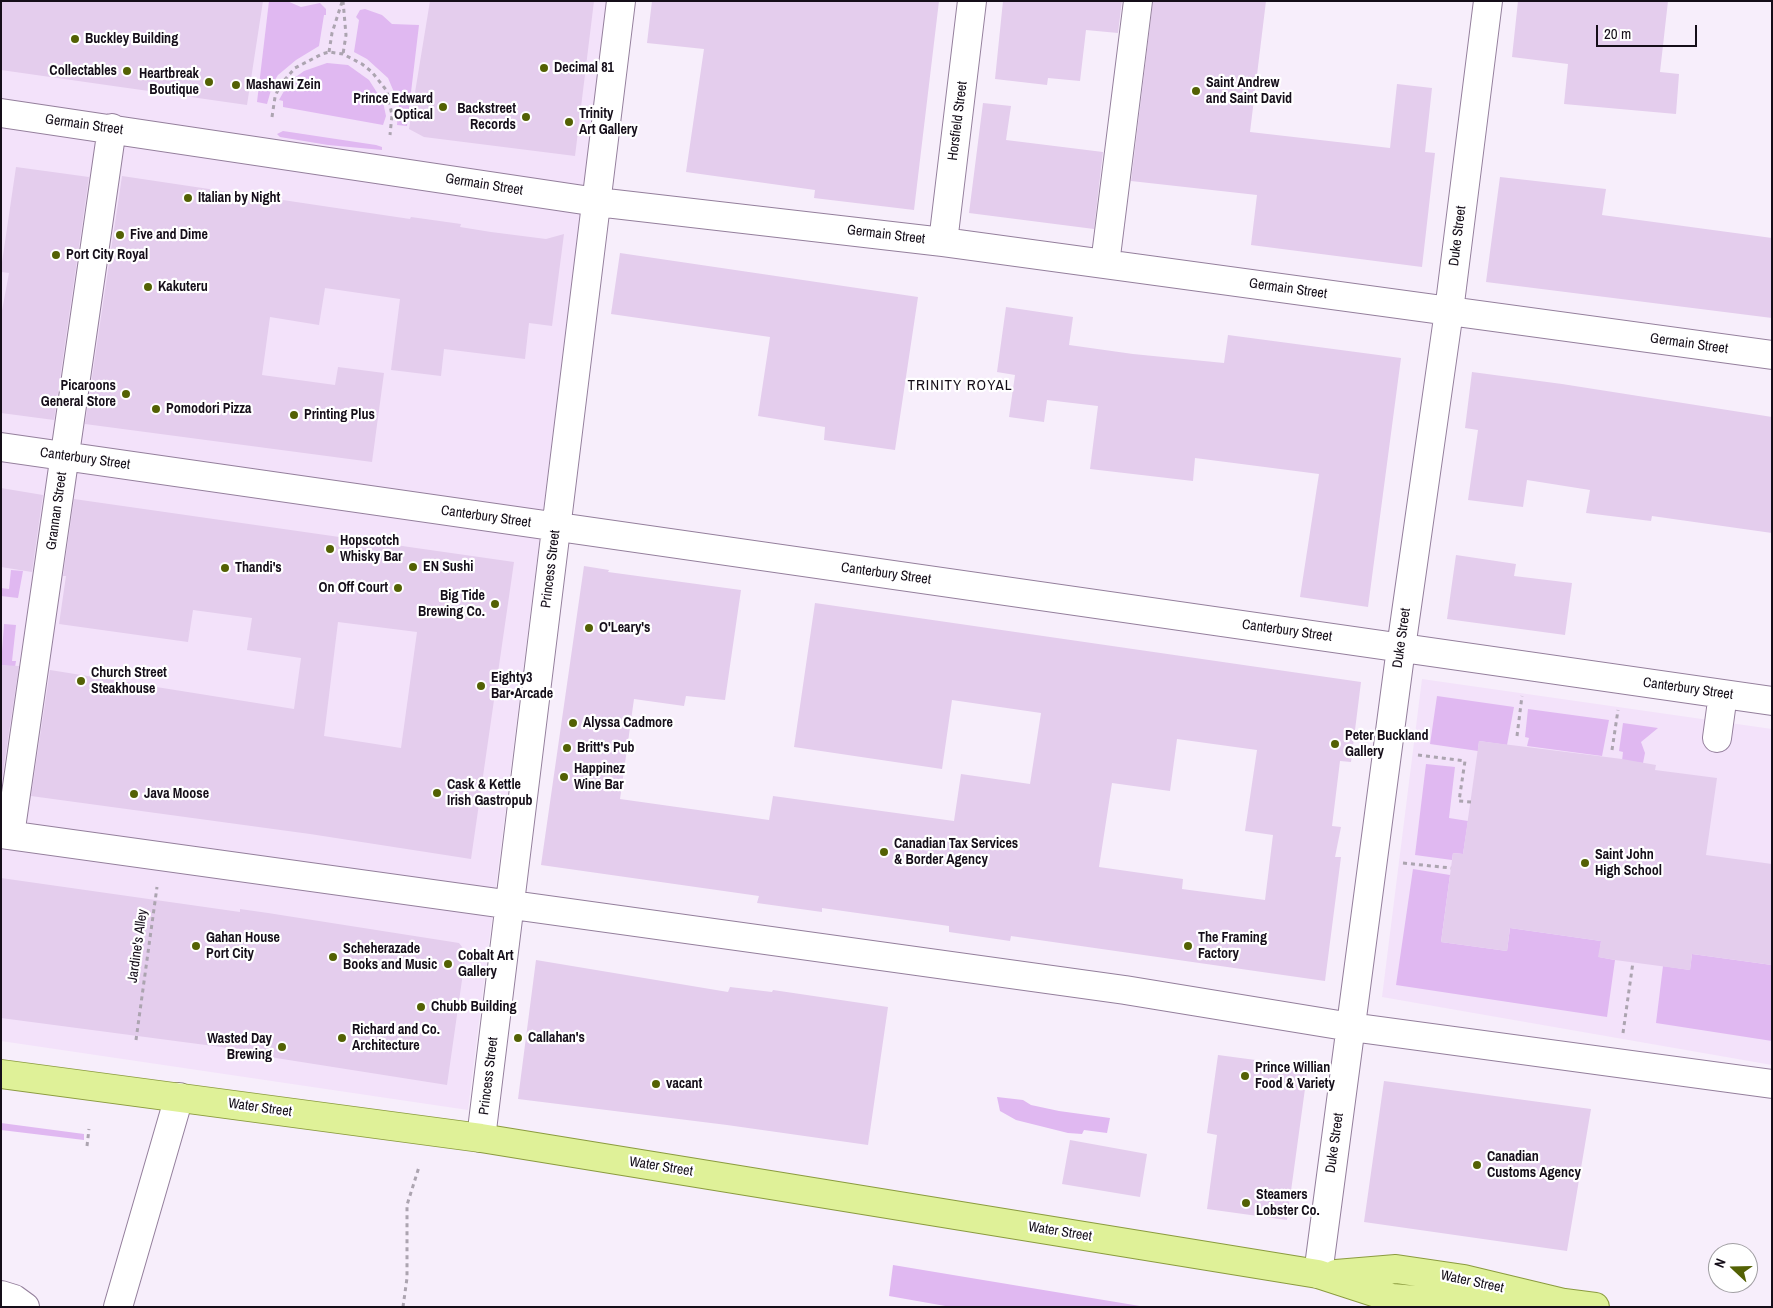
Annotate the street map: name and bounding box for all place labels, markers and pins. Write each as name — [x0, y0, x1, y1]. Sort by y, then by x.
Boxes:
place label: Buckley Building — [85, 31, 178, 47]
marker: Buckley Building — [69, 33, 81, 45]
place label: Decimal 81 — [554, 60, 614, 76]
marker: Decimal 81 — [538, 62, 550, 74]
place label: Collectables — [49, 63, 117, 79]
marker: Collectables — [121, 65, 133, 77]
place label: Heartbreak Boutique — [139, 66, 199, 98]
place label: Saint Andrew and Saint David — [1206, 75, 1292, 108]
marker: Heartbreak Boutique — [203, 76, 215, 88]
place label: Mashawi Zein — [246, 77, 321, 93]
marker: Mashawi Zein — [230, 79, 242, 91]
marker: Saint Andrew and Saint David — [1190, 85, 1202, 97]
place label: Prince Edward Optical — [353, 91, 433, 124]
marker: Prince Edward Optical — [437, 101, 449, 113]
place label: Backstreet Records — [457, 101, 516, 134]
place label: Trinity Art Gallery — [579, 106, 638, 138]
marker: Backstreet Records — [520, 111, 532, 123]
marker: Trinity Art Gallery — [563, 116, 575, 128]
place label: Italian by Night — [198, 190, 280, 206]
marker: Italian by Night — [182, 192, 194, 204]
place label: Five and Dime — [130, 227, 208, 243]
marker: Five and Dime — [114, 229, 126, 241]
place label: Port City Royal — [66, 247, 148, 263]
marker: Port City Royal — [50, 249, 62, 261]
place label: Kakuteru — [158, 279, 208, 295]
marker: Kakuteru — [142, 281, 154, 293]
place label: Picaroons General Store — [41, 378, 116, 411]
marker: Picaroons General Store — [120, 388, 132, 400]
place label: Pomodori Pizza — [166, 401, 251, 417]
marker: Pomodori Pizza — [150, 403, 162, 415]
place label: Printing Plus — [304, 407, 375, 423]
marker: Printing Plus — [288, 409, 300, 421]
place label: Hopscotch Whisky Bar — [340, 533, 403, 566]
marker: Hopscotch Whisky Bar — [324, 543, 336, 555]
place label: EN Sushi — [423, 559, 473, 575]
place label: Thandi's — [235, 560, 282, 576]
marker: EN Sushi — [407, 561, 419, 573]
marker: Thandi's — [219, 562, 231, 574]
place label: On Off Court — [318, 580, 388, 596]
marker: On Off Court — [392, 582, 404, 594]
place label: Big Tide Brewing Co. — [418, 588, 485, 620]
marker: Big Tide Brewing Co. — [489, 598, 501, 610]
place label: O'Leary's — [599, 620, 650, 636]
marker: O'Leary's — [583, 622, 595, 634]
place label: Church Street Steakhouse — [91, 665, 167, 698]
place label: Eighty3 Bar•Arcade — [491, 670, 553, 702]
marker: Church Street Steakhouse — [75, 675, 87, 687]
marker: Eighty3 Bar•Arcade — [475, 680, 487, 692]
place label: Alyssa Cadmore — [583, 715, 673, 731]
marker: Alyssa Cadmore — [567, 717, 579, 729]
place label: Peter Buckland Gallery — [1345, 728, 1429, 760]
marker: Peter Buckland Gallery — [1329, 738, 1341, 750]
place label: Britt's Pub — [577, 740, 635, 756]
marker: Britt's Pub — [561, 742, 573, 754]
place label: Happinez Wine Bar — [574, 761, 625, 794]
marker: Happinez Wine Bar — [558, 771, 570, 783]
place label: Cask & Kettle Irish Gastropub — [447, 777, 532, 810]
place label: Java Moose — [144, 786, 209, 802]
marker: Cask & Kettle Irish Gastropub — [431, 787, 443, 799]
marker: Java Moose — [128, 788, 140, 800]
place label: Canadian Tax Services & Border Agency — [894, 836, 1018, 869]
marker: Canadian Tax Services & Border Agency — [878, 846, 890, 858]
place label: Saint John High School — [1595, 847, 1662, 880]
marker: Saint John High School — [1579, 857, 1591, 869]
place label: Gahan House Port City — [206, 930, 280, 962]
place label: The Framing Factory — [1198, 930, 1267, 962]
marker: Gahan House Port City — [190, 940, 202, 952]
marker: The Framing Factory — [1182, 940, 1194, 952]
place label: Scheherazade Books and Music — [343, 941, 437, 974]
place label: Cobalt Art Gallery — [458, 948, 513, 980]
marker: Scheherazade Books and Music — [327, 951, 339, 963]
marker: Cobalt Art Gallery — [442, 958, 454, 970]
place label: Chubb Building — [431, 999, 516, 1015]
marker: Chubb Building — [415, 1001, 427, 1013]
place label: Richard and Co. Architecture — [352, 1022, 440, 1054]
place label: Callahan's — [528, 1030, 585, 1046]
place label: Wasted Day Brewing — [207, 1031, 272, 1064]
marker: Richard and Co. Architecture — [336, 1032, 348, 1044]
marker: Callahan's — [512, 1032, 524, 1044]
marker: Wasted Day Brewing — [276, 1041, 288, 1053]
place label: Prince Willian Food & Variety — [1255, 1060, 1335, 1092]
marker: Prince Willian Food & Variety — [1239, 1070, 1251, 1082]
place label: vacant — [666, 1076, 702, 1092]
marker: vacant — [650, 1078, 662, 1090]
place label: Canadian Customs Agency — [1487, 1149, 1581, 1182]
marker: Canadian Customs Agency — [1471, 1159, 1483, 1171]
place label: Steamers Lobster Co. — [1256, 1187, 1320, 1220]
marker: Steamers Lobster Co. — [1240, 1197, 1252, 1209]

